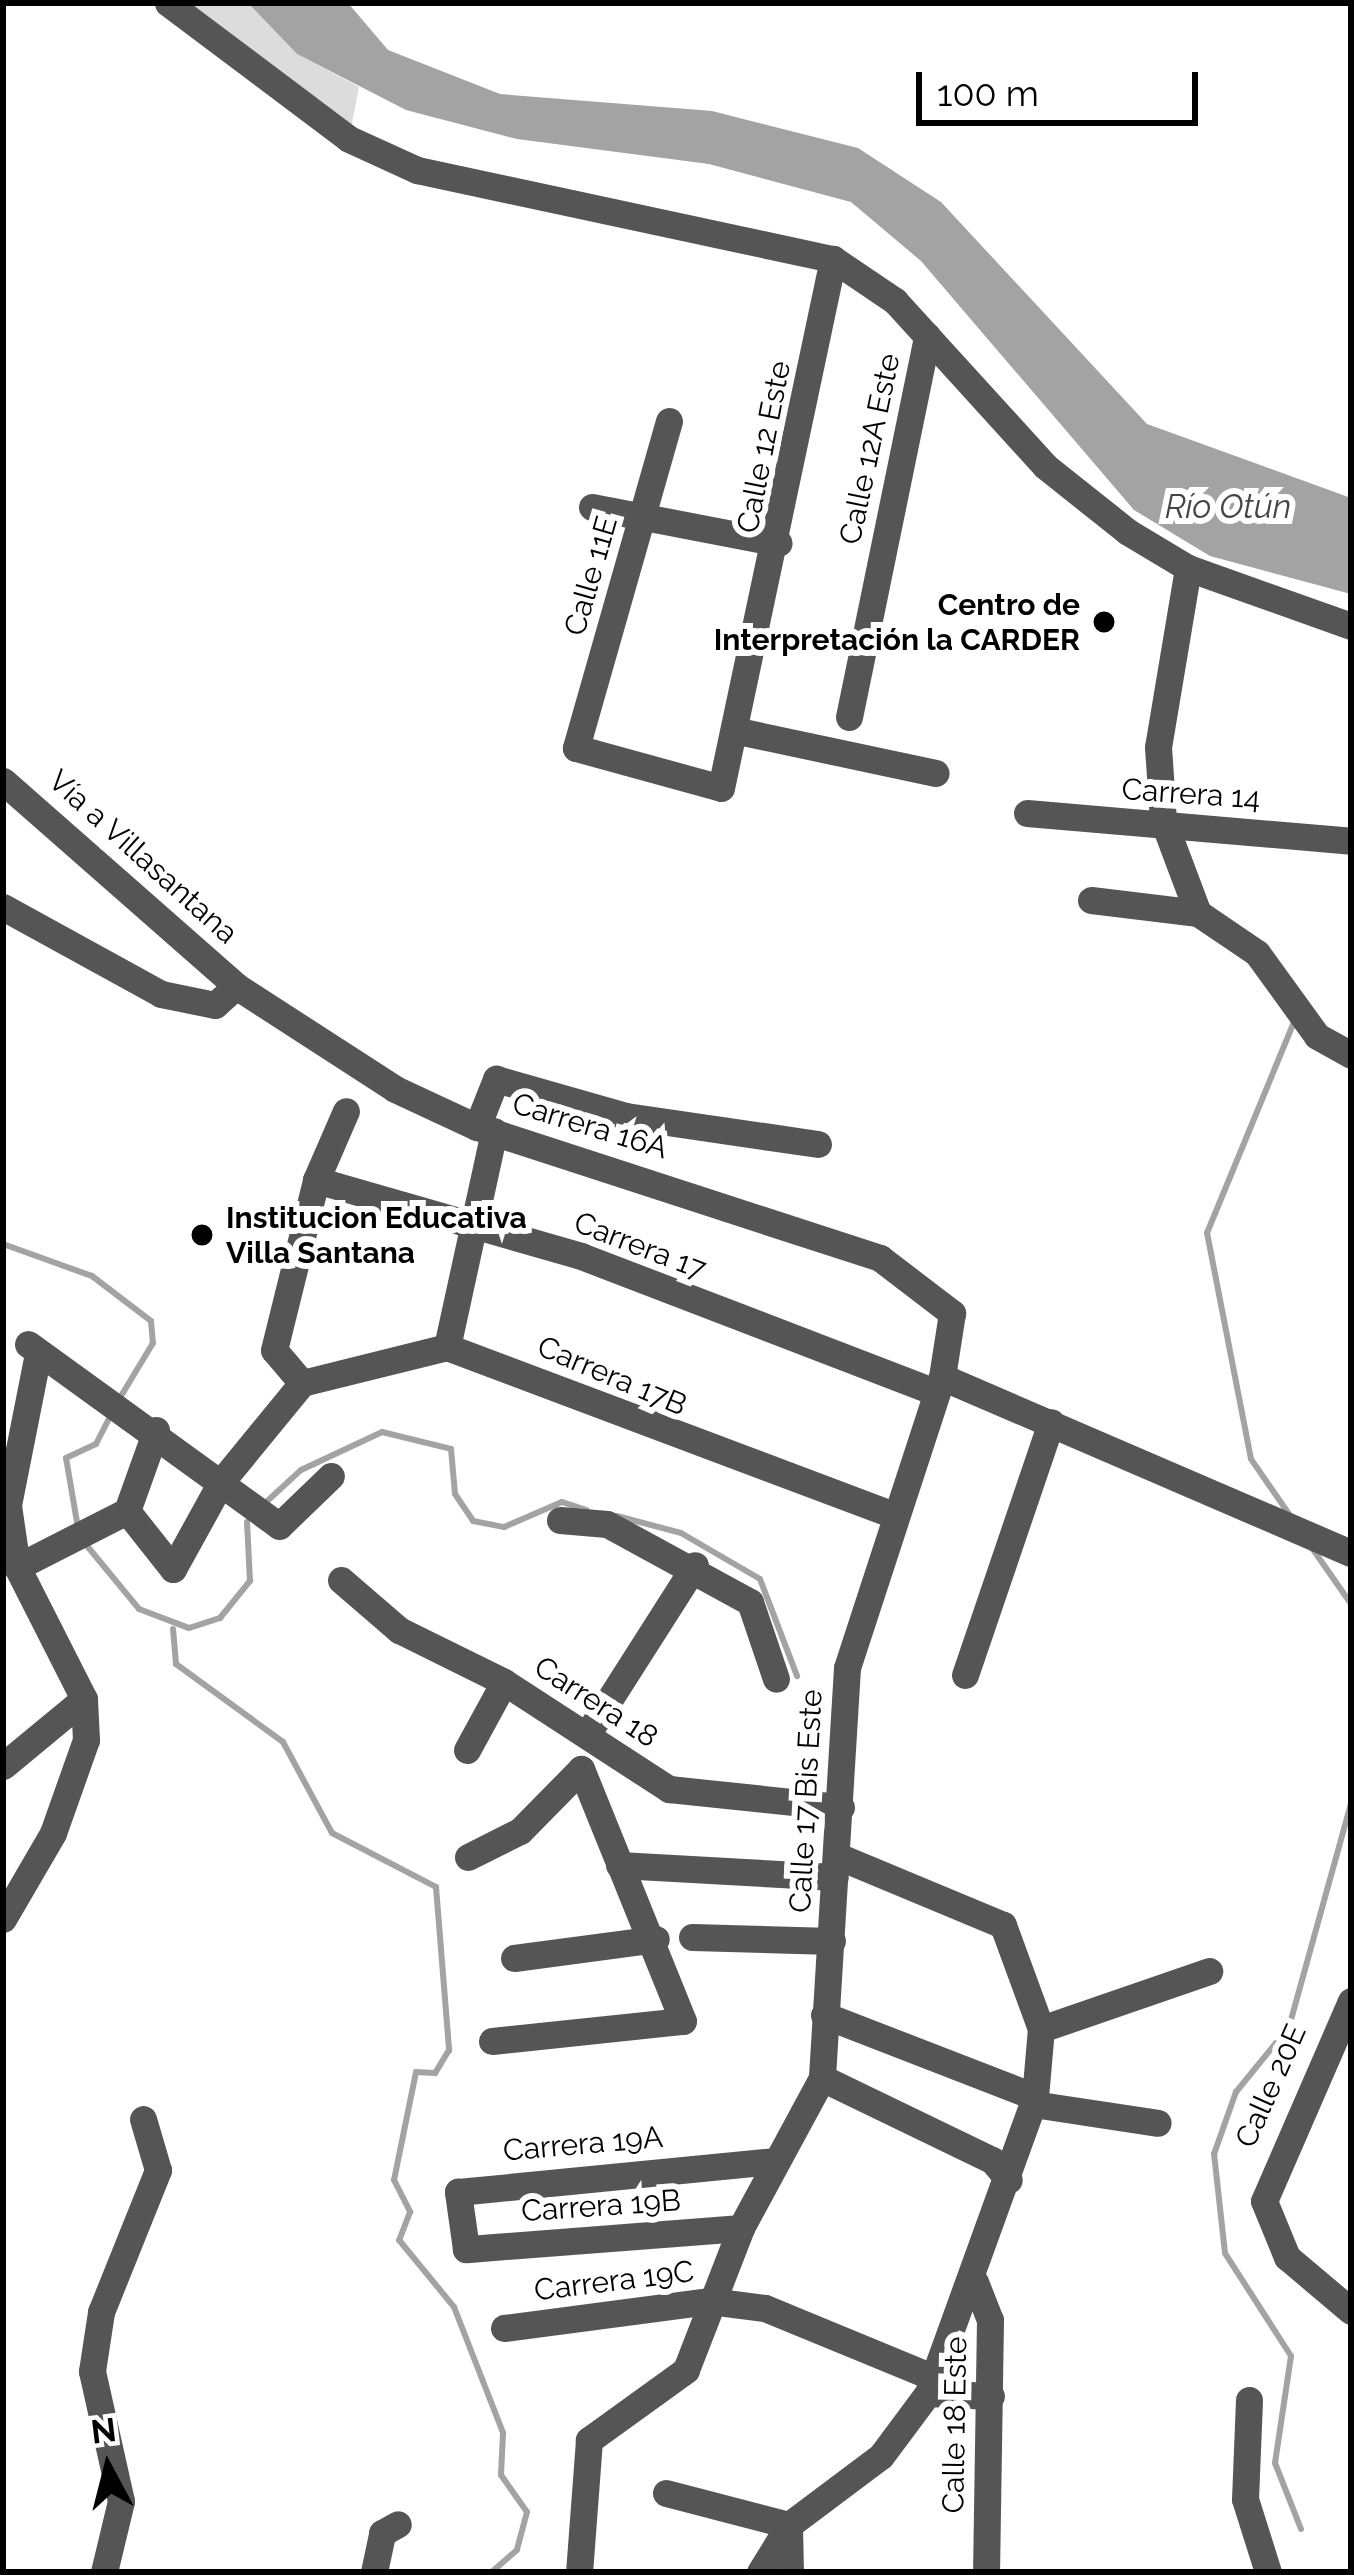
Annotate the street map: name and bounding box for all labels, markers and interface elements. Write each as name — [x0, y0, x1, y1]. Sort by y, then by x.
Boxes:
scale bar — [922, 48, 1204, 122]
text: 100 m — [937, 72, 1039, 114]
street label: Calle 12A Este — [832, 350, 908, 548]
street label: Calle 12 Este — [730, 358, 798, 536]
water label: Río Otún — [1165, 487, 1291, 527]
street label: Calle 11E — [557, 512, 625, 640]
place label: Centro de Interpretación la CARDER — [714, 587, 1080, 658]
marker: Centro de Interpretación la CARDER — [1091, 609, 1117, 635]
street label: Vía a Villasantana — [41, 762, 245, 952]
street label: Carrera 14 — [1121, 771, 1261, 817]
street label: Carrera 16A — [508, 1085, 672, 1167]
place label: Institucion Educativa Villa Santana — [226, 1200, 527, 1270]
street label: Carrera 17 — [569, 1204, 711, 1288]
marker: Institucion Educativa Villa Santana — [189, 1222, 215, 1248]
street label: Carrera 17B — [532, 1329, 692, 1423]
street label: Carrera 18 — [527, 1649, 665, 1755]
street label: Calle 17 Bis Este — [782, 1688, 830, 1914]
street label: Calle 20E — [1228, 2019, 1314, 2153]
street label: Carrera 19A — [502, 2119, 664, 2169]
street label: Carrera 19B — [520, 2182, 682, 2230]
street label: Carrera 19C — [532, 2253, 696, 2309]
street label: Calle 18 Este — [935, 2336, 975, 2514]
north arrow — [48, 2407, 168, 2527]
text: N — [89, 2410, 118, 2452]

